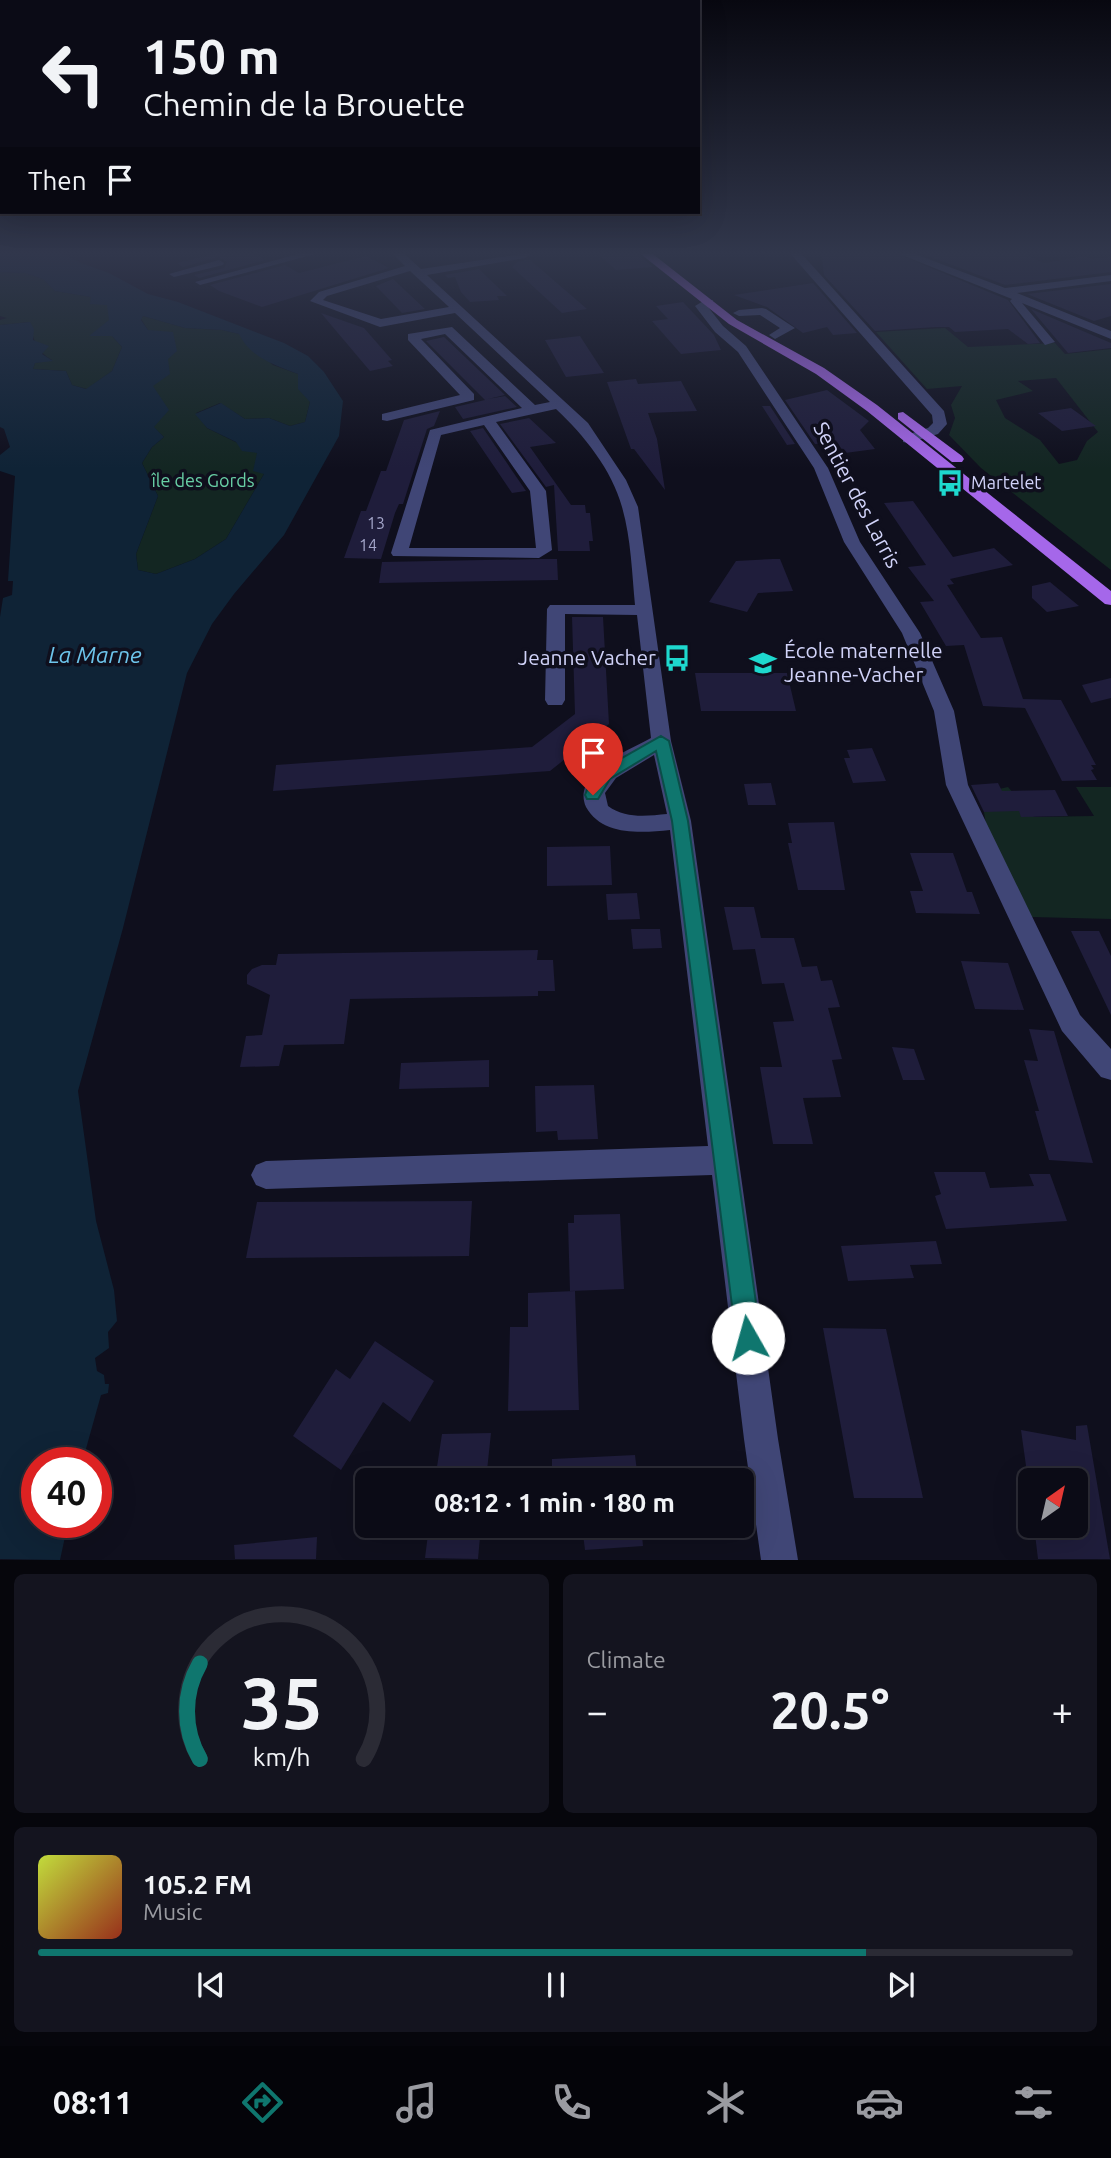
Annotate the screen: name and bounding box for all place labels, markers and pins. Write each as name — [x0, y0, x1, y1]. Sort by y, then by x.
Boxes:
bus stop icon: Martelet — [935, 468, 965, 498]
place label: Martelet — [971, 472, 1041, 492]
place label: École maternelle Jeanne-Vacher — [784, 638, 943, 686]
bus stop icon: Jeanne Vacher — [662, 643, 692, 673]
place label: Jeanne Vacher — [518, 645, 656, 669]
school or university icon: École maternelle Jeanne-Vacher — [748, 648, 778, 678]
pin — [563, 723, 623, 795]

